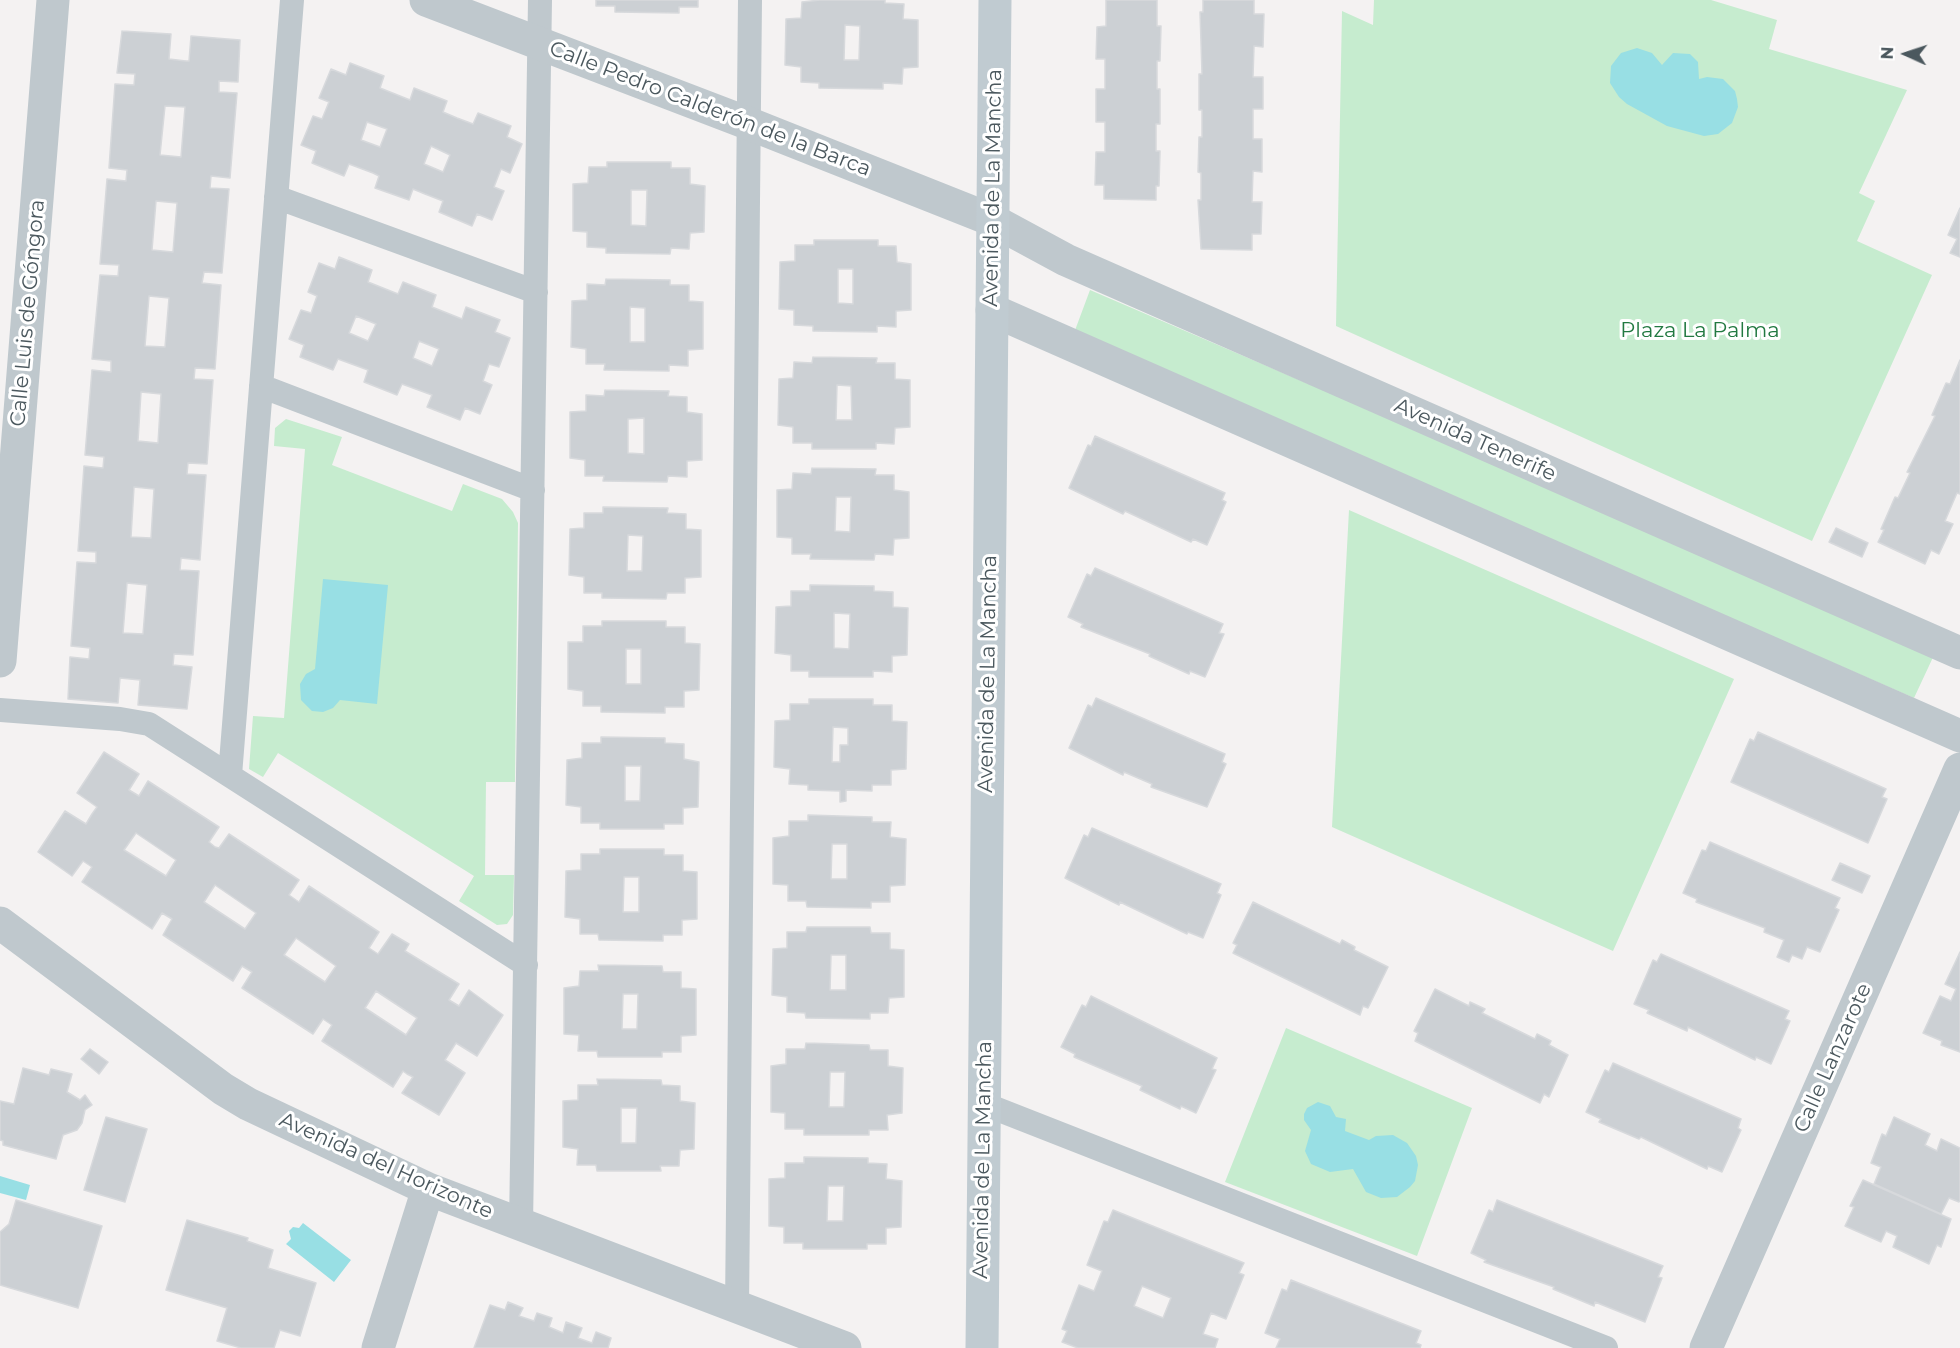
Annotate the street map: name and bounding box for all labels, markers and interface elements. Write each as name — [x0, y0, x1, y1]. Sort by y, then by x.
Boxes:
north arrow — [1876, 24, 1936, 84]
street label: Calle Pedro Calderón de la Barca — [546, 36, 874, 182]
text: N — [1878, 46, 1897, 60]
street label: Avenida de La Mancha — [978, 69, 1008, 307]
street label: Calle Luis de Góngora — [6, 198, 50, 428]
park label: Plaza La Palma — [1620, 318, 1780, 344]
street label: Avenida Tenerife — [1390, 393, 1560, 487]
street label: Avenida de La Mancha — [973, 555, 1003, 793]
street label: Calle Lanzarote — [1789, 979, 1877, 1137]
street label: Avenida de La Mancha — [968, 1041, 998, 1279]
street label: Avenida del Horizonte — [275, 1107, 497, 1225]

